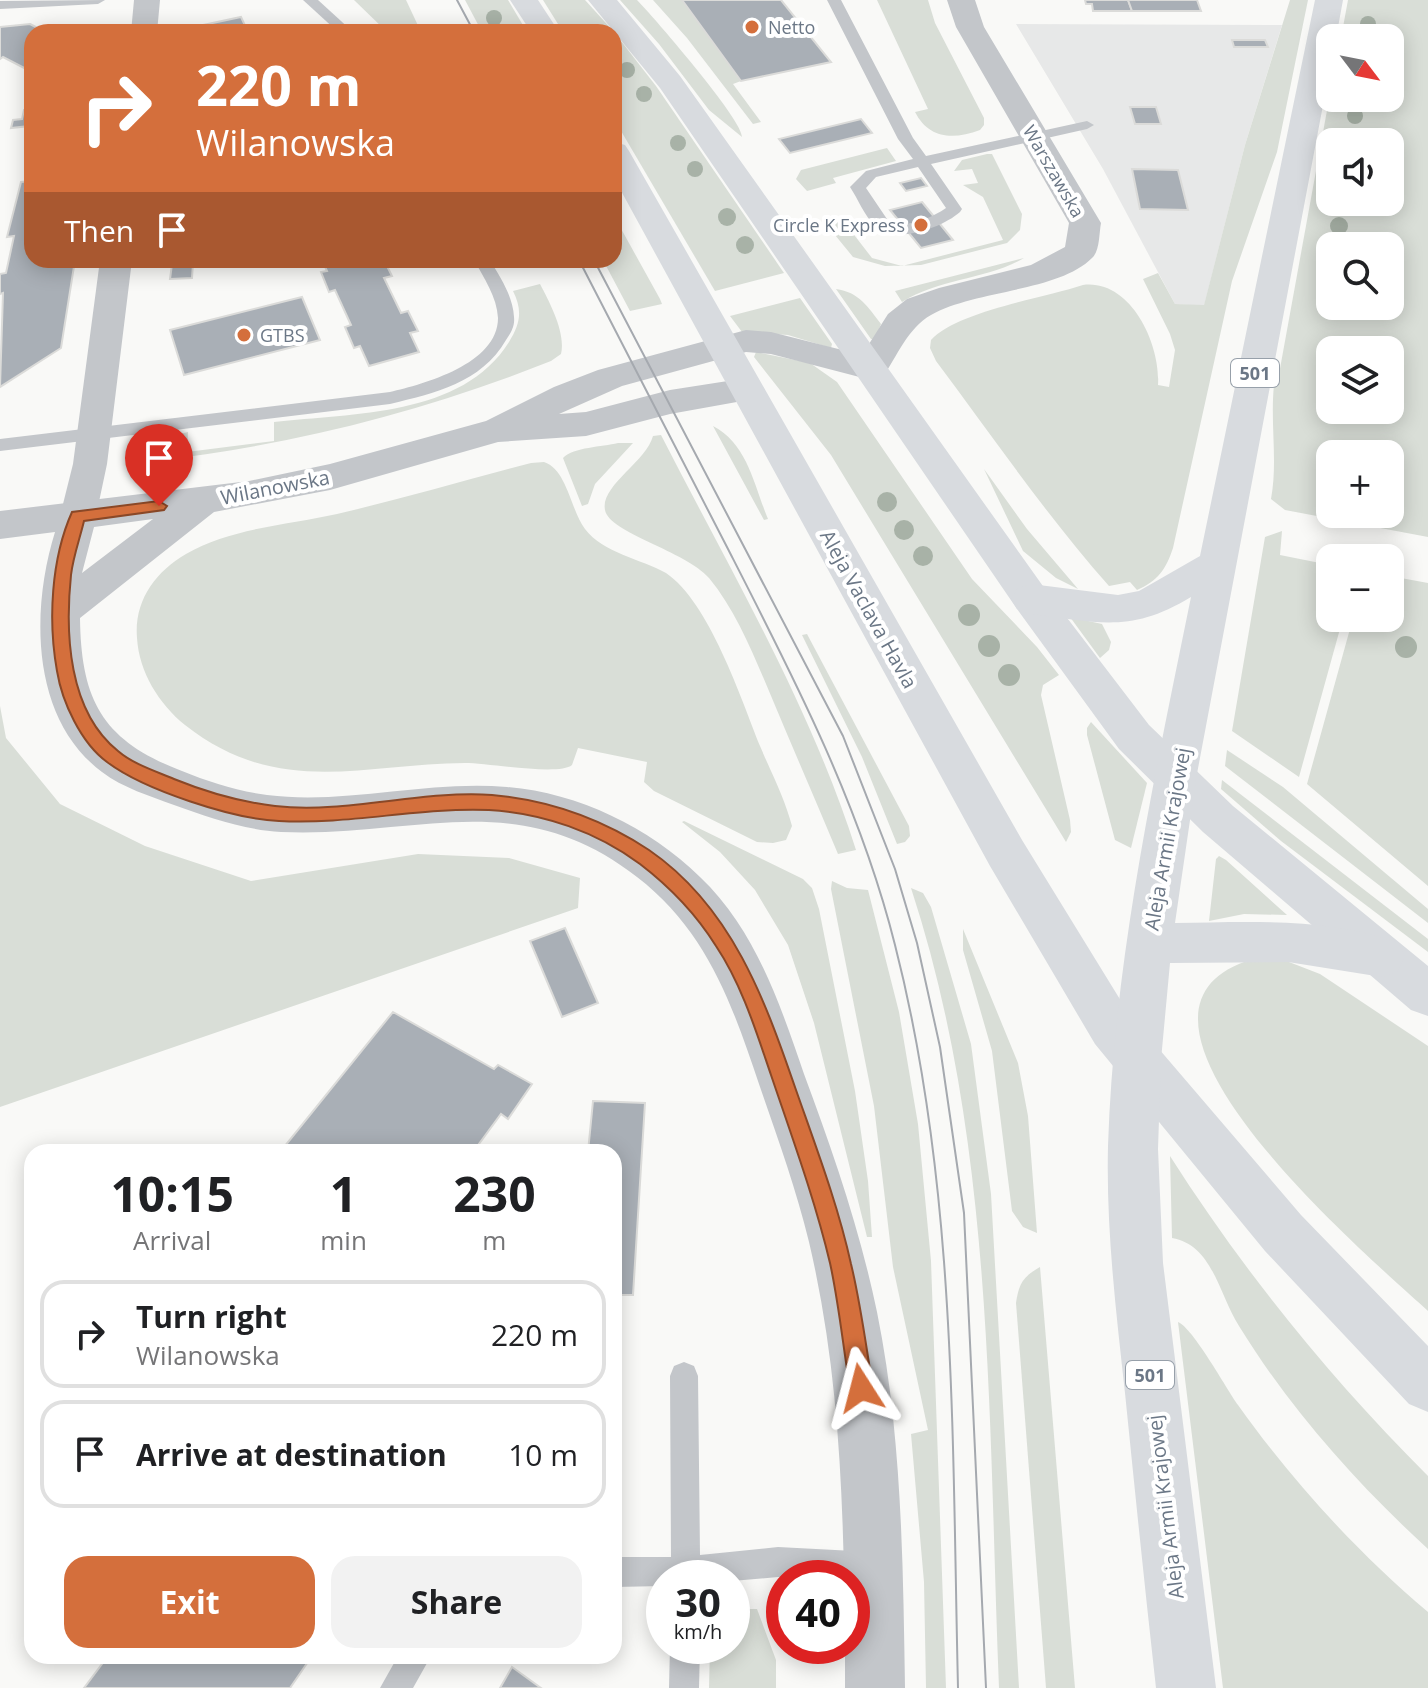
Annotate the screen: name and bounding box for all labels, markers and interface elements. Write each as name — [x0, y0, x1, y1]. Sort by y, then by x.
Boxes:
place label: Netto — [768, 15, 815, 39]
marker: Netto — [743, 18, 761, 36]
north arrow — [1316, 24, 1404, 112]
map controls — [1316, 24, 1404, 632]
text: 220 m — [196, 46, 362, 122]
icon: right — [64, 56, 168, 160]
text: Wilanowska — [196, 118, 395, 167]
street label: Warszawska — [1018, 120, 1090, 222]
button: sound — [1316, 128, 1404, 216]
icon: arrive — [150, 208, 194, 252]
text: Then — [64, 210, 134, 251]
place label: Circle K Express — [773, 213, 905, 237]
marker: Circle K Express — [912, 216, 930, 234]
button: search — [1316, 232, 1404, 320]
place label: GTBS — [260, 323, 305, 347]
marker: GTBS — [235, 326, 253, 344]
button: layers — [1316, 336, 1404, 424]
road number: 501 — [1231, 359, 1279, 387]
pin — [125, 424, 193, 506]
icon: arrive — [137, 436, 181, 480]
button: + — [1316, 440, 1404, 528]
street label: Wilanowska — [218, 463, 332, 511]
street label: Aleja Vaclava Havla — [814, 525, 924, 693]
button: − — [1316, 544, 1404, 632]
street label: Aleja Armii Krajowej — [1138, 745, 1196, 933]
text: 10:15 — [110, 1161, 234, 1226]
text: 1 — [330, 1161, 357, 1226]
text: 230 — [453, 1161, 536, 1226]
text: Arrival — [133, 1222, 211, 1258]
text: min — [320, 1222, 367, 1258]
text: m — [482, 1222, 506, 1258]
text: Turn right — [136, 1296, 287, 1337]
icon: right — [68, 1312, 112, 1356]
text: 220 m — [491, 1314, 578, 1355]
text: Wilanowska — [136, 1337, 280, 1373]
position arrow — [819, 1346, 903, 1430]
road number: 501 — [1126, 1361, 1174, 1389]
street label: Aleja Armii Krajowej — [1140, 1413, 1190, 1601]
icon: arrive — [68, 1432, 112, 1476]
text: Arrive at destination — [136, 1434, 447, 1475]
text: 10 m — [508, 1434, 578, 1475]
button: Exit — [64, 1556, 315, 1648]
button: Share — [331, 1556, 582, 1648]
speed limit sign: 40 — [766, 1560, 870, 1664]
text: 30 — [675, 1574, 721, 1629]
text: km/h — [674, 1618, 722, 1645]

